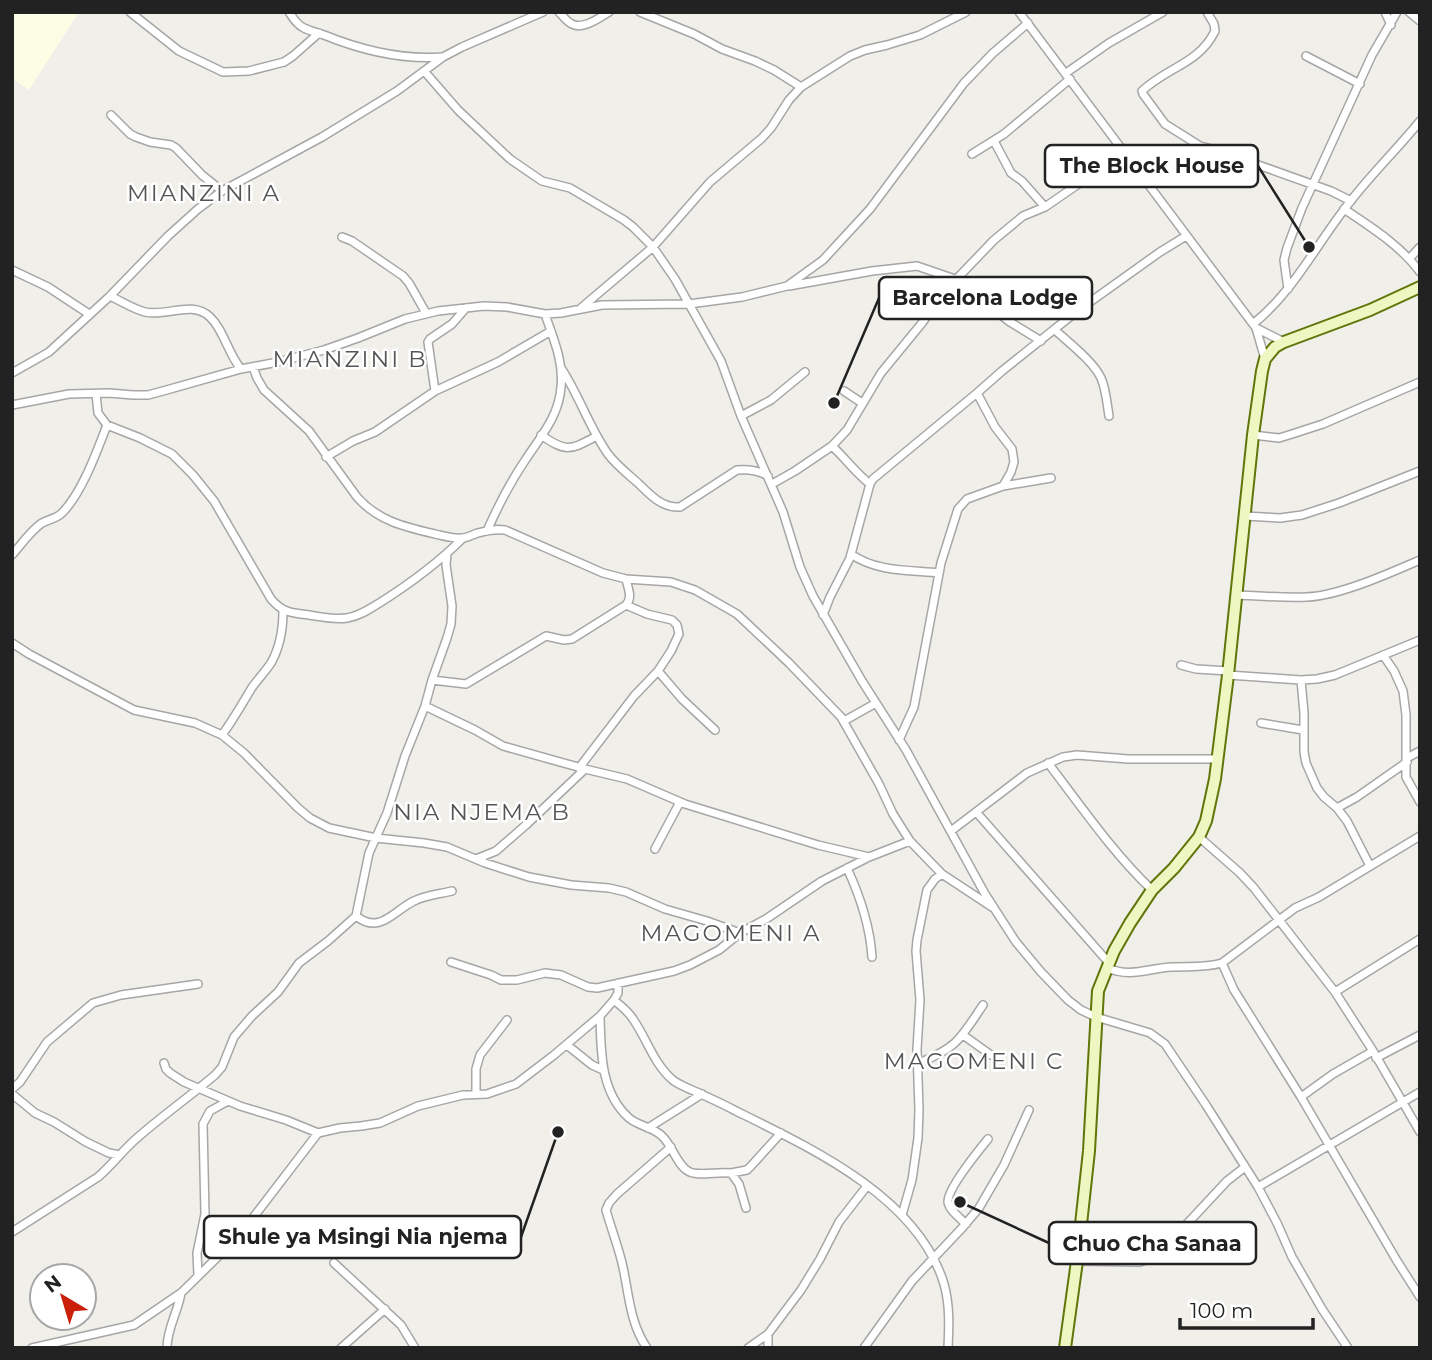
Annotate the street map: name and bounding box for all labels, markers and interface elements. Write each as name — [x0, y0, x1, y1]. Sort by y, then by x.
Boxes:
callout: The Block House — [1045, 145, 1258, 187]
text: The Block House — [1060, 153, 1244, 178]
district label: MIANZINI A — [127, 179, 281, 207]
callout: Barcelona Lodge — [879, 277, 1092, 319]
text: Barcelona Lodge — [892, 285, 1078, 310]
district label: MIANZINI B — [272, 345, 428, 373]
district label: NIA NJEMA B — [393, 798, 571, 826]
district label: MAGOMENI A — [641, 919, 821, 947]
district label: MAGOMENI C — [884, 1047, 1064, 1075]
callout: Shule ya Msingi Nia njema — [204, 1216, 521, 1258]
callout: Chuo Cha Sanaa — [1049, 1222, 1256, 1264]
text: Shule ya Msingi Nia njema — [218, 1224, 508, 1249]
text: Chuo Cha Sanaa — [1062, 1231, 1242, 1256]
north arrow — [28, 1262, 98, 1332]
text: N — [40, 1270, 66, 1298]
scale bar — [1180, 1286, 1313, 1330]
text: 100 m — [1190, 1298, 1253, 1323]

